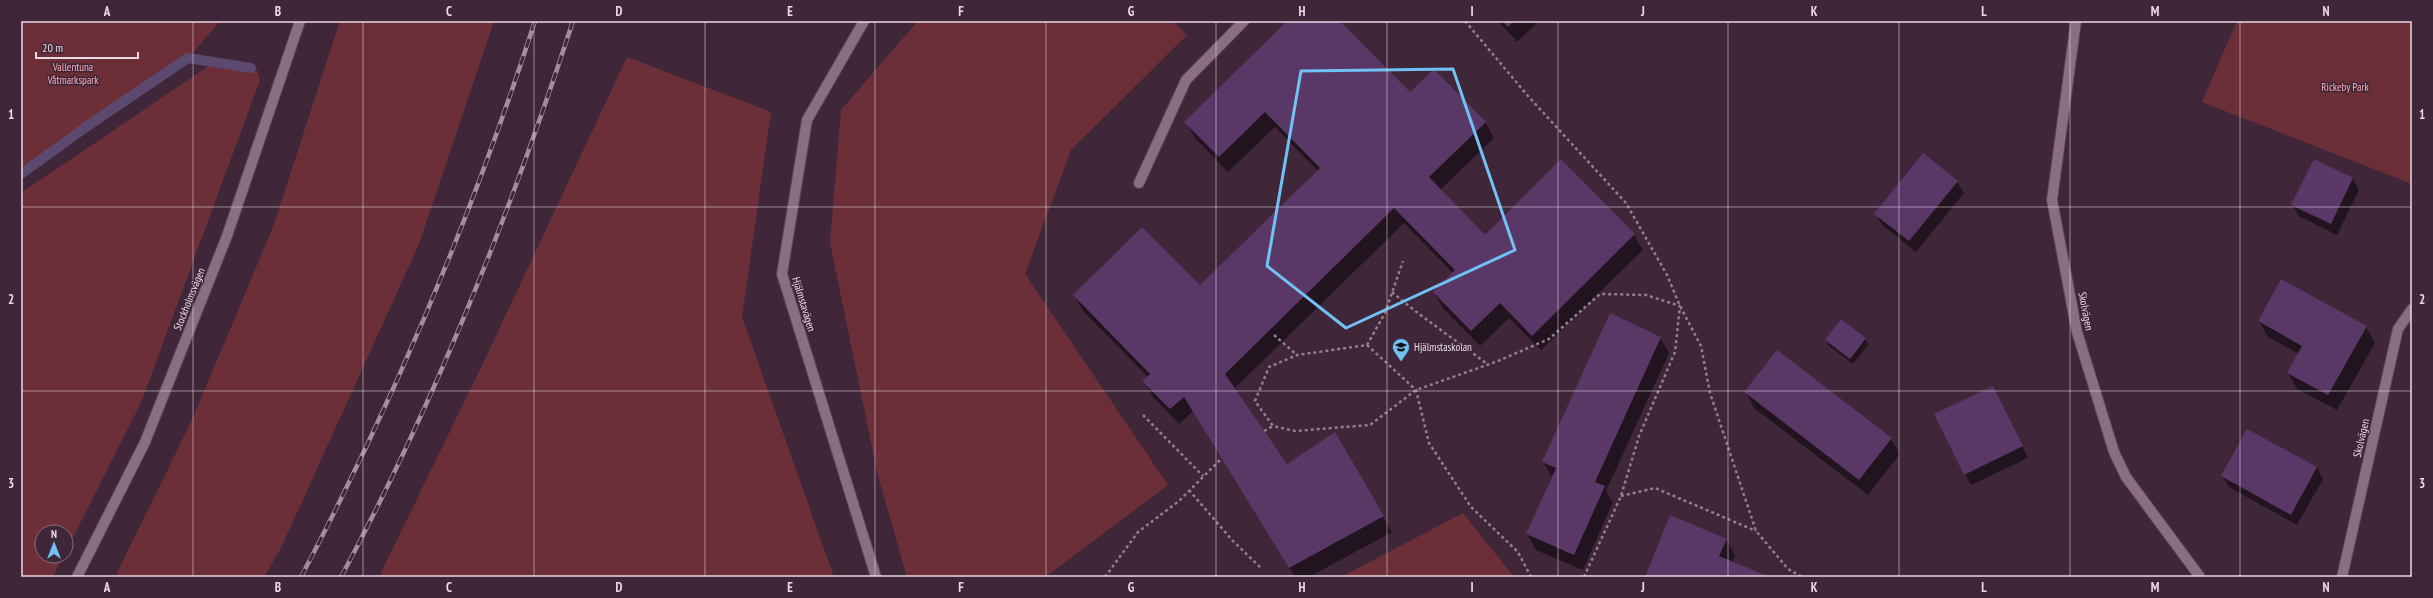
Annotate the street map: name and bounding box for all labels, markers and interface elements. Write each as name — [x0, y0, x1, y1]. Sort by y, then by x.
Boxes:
text: A — [103, 3, 111, 20]
text: B — [275, 3, 281, 20]
text: C — [446, 3, 452, 20]
text: D — [616, 3, 623, 20]
text: E — [787, 3, 793, 20]
text: F — [958, 3, 964, 20]
text: G — [1128, 3, 1135, 20]
text: H — [1299, 3, 1306, 20]
text: I — [1470, 3, 1474, 20]
text: J — [1640, 3, 1645, 20]
text: K — [1811, 3, 1818, 20]
text: L — [1981, 3, 1987, 20]
text: M — [2151, 3, 2160, 20]
text: N — [2322, 3, 2330, 20]
scale bar — [36, 34, 138, 60]
text: 20 m — [42, 40, 63, 55]
park label: Vallentuna Våtmarkspark — [46, 60, 99, 87]
park label: Rickeby Park — [2321, 80, 2369, 94]
text: 1 — [8, 106, 14, 123]
text: 1 — [2419, 106, 2425, 123]
street label: Stockholmsvägen — [170, 265, 208, 332]
street label: Hjälmstavägen — [789, 275, 819, 333]
text: 2 — [8, 291, 14, 308]
street label: Skolvägen — [2075, 291, 2097, 332]
text: 2 — [2419, 291, 2425, 308]
school or university icon: Hjälmstaskolan — [1391, 337, 1411, 362]
place label: Hjälmstaskolan — [1414, 340, 1472, 354]
street label: Skolvägen — [2350, 417, 2372, 459]
text: 3 — [8, 475, 14, 492]
text: 3 — [2419, 475, 2425, 492]
north arrow — [34, 524, 74, 564]
text: N — [51, 527, 57, 541]
text: A — [103, 579, 111, 596]
text: B — [275, 579, 281, 596]
text: C — [446, 579, 452, 596]
text: D — [616, 579, 623, 596]
text: E — [787, 579, 793, 596]
text: F — [958, 579, 964, 596]
text: G — [1128, 579, 1135, 596]
text: H — [1299, 579, 1306, 596]
text: I — [1470, 579, 1474, 596]
text: J — [1640, 579, 1645, 596]
text: K — [1811, 579, 1818, 596]
text: L — [1981, 579, 1987, 596]
text: M — [2151, 579, 2160, 596]
text: N — [2322, 579, 2330, 596]

